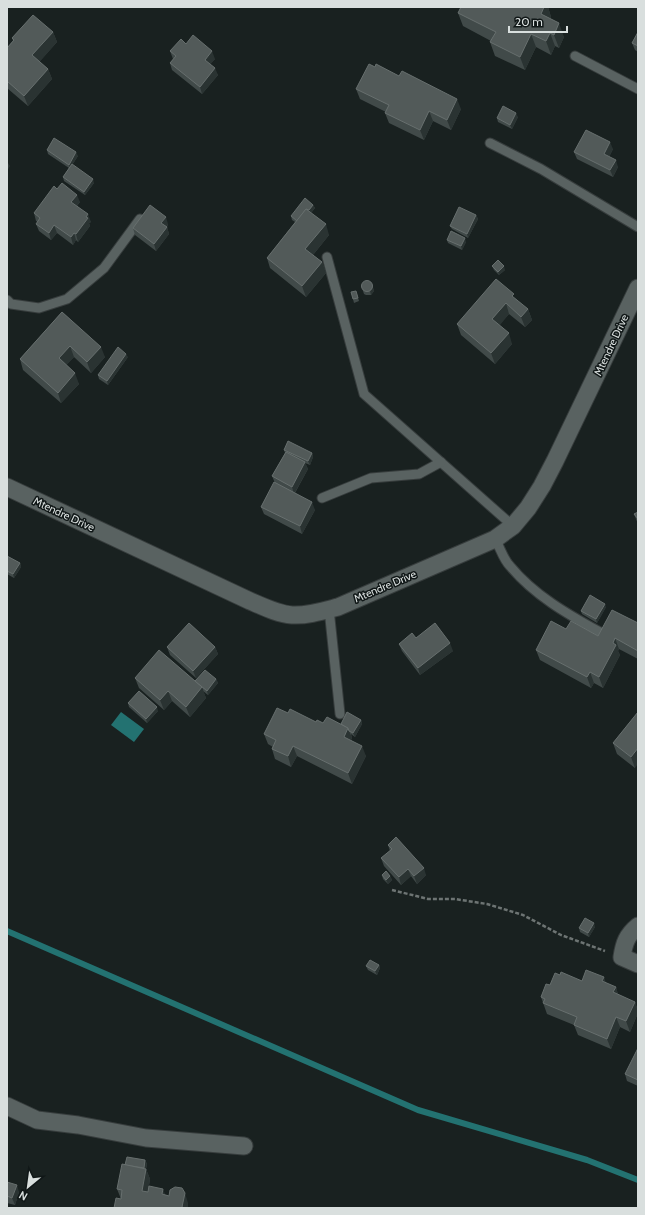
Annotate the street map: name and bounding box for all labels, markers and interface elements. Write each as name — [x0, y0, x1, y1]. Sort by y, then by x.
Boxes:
scale bar — [509, 8, 567, 34]
text: 20 m — [515, 14, 543, 29]
street label: Mtendre Drive — [591, 312, 632, 378]
street label: Mtendre Drive — [31, 494, 97, 535]
street label: Mtendre Drive — [352, 566, 419, 605]
north arrow — [8, 1167, 48, 1207]
text: N — [16, 1188, 30, 1204]

